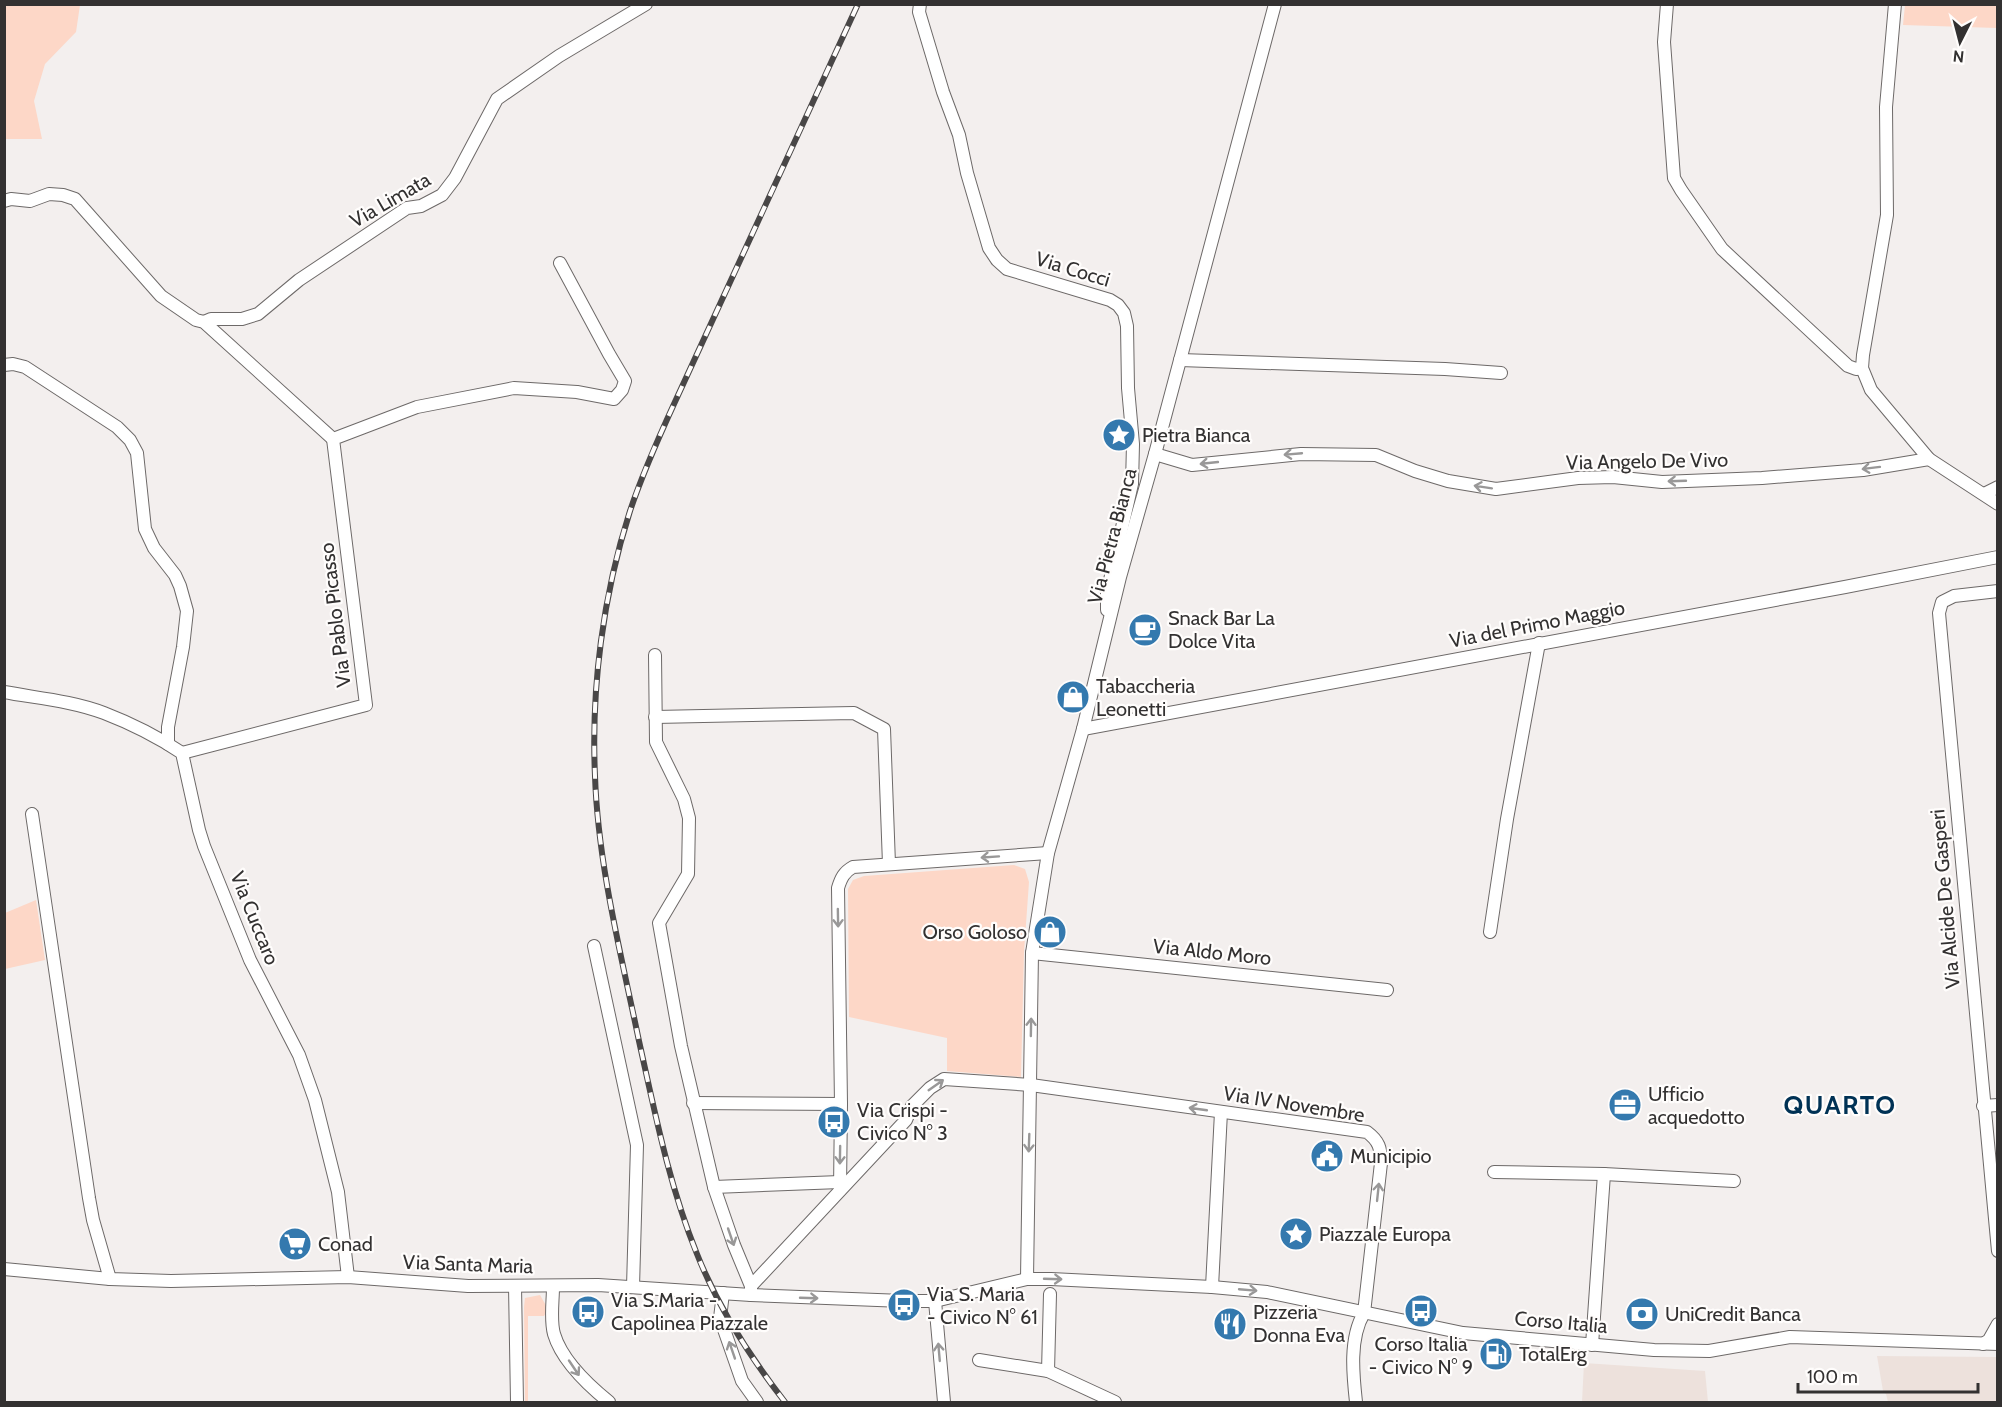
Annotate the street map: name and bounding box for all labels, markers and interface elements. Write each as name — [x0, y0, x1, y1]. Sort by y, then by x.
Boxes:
north arrow — [1930, 12, 1990, 72]
text: N — [1952, 46, 1965, 66]
street label: Via Limata — [345, 167, 435, 233]
street label: Via Cocci — [1033, 246, 1113, 292]
place icon: Pietra Bianca — [1101, 417, 1137, 453]
place label: Pietra Bianca — [1142, 423, 1251, 447]
street label: Via Angelo De Vivo — [1566, 448, 1728, 474]
one-way arrow — [1284, 449, 1304, 460]
one-way arrow — [1200, 458, 1219, 469]
one-way arrow — [1862, 463, 1882, 474]
street label: Via Pietra Bianca — [1082, 465, 1142, 607]
one-way arrow — [1667, 475, 1687, 487]
one-way arrow — [1474, 481, 1493, 492]
street label: Via Pablo Picasso — [314, 541, 356, 689]
street label: Via del Primo Maggio — [1447, 595, 1627, 653]
place label: Snack Bar La Dolce Vita — [1168, 606, 1275, 653]
cafe icon: Snack Bar La Dolce Vita — [1127, 612, 1163, 648]
place label: Tabaccheria Leonetti — [1096, 674, 1195, 721]
shop icon: Tabaccheria Leonetti — [1055, 679, 1091, 715]
street label: Via Alcide De Gasperi — [1925, 808, 1965, 990]
one-way arrow — [981, 852, 1001, 863]
street label: Via Cuccaro — [225, 868, 285, 968]
one-way arrow — [832, 908, 844, 928]
shop icon: Orso Goloso — [1032, 914, 1068, 950]
place label: Orso Goloso — [922, 920, 1027, 944]
street label: Via Aldo Moro — [1152, 934, 1272, 970]
one-way arrow — [1026, 1017, 1037, 1037]
one-way arrow — [927, 1079, 943, 1091]
street label: Via IV Novembre — [1222, 1081, 1366, 1127]
place label: Ufficio acquedotto — [1648, 1082, 1745, 1129]
office icon: Ufficio acquedotto — [1607, 1087, 1643, 1123]
district label: QUARTO — [1783, 1089, 1897, 1121]
place label: Via Crispi - Civico N° 3 — [857, 1098, 948, 1145]
one-way arrow — [1188, 1103, 1208, 1114]
bus stop icon: Via Crispi - Civico N° 3 — [816, 1104, 852, 1140]
one-way arrow — [1023, 1133, 1034, 1153]
public building icon: Municipio — [1309, 1138, 1345, 1174]
place label: Municipio — [1350, 1144, 1432, 1168]
one-way arrow — [834, 1145, 846, 1165]
one-way arrow — [1373, 1183, 1384, 1203]
place icon: Piazzale Europa — [1278, 1216, 1314, 1252]
place label: Piazzale Europa — [1319, 1222, 1451, 1246]
supermarket icon: Conad — [277, 1226, 313, 1262]
one-way arrow — [726, 1227, 737, 1246]
place label: Conad — [318, 1232, 373, 1256]
street label: Via Santa Maria — [402, 1250, 534, 1278]
one-way arrow — [1043, 1274, 1063, 1285]
place label: Via S. Maria - Civico N° 61 — [927, 1282, 1038, 1329]
one-way arrow — [1238, 1285, 1258, 1296]
bus stop icon: Via S. Maria - Civico N° 61 — [886, 1287, 922, 1323]
place label: Via S.Maria - Capolinea Piazzale — [611, 1288, 768, 1335]
one-way arrow — [799, 1292, 819, 1303]
bus stop icon: Corso Italia - Civico N° 9 — [1403, 1293, 1439, 1329]
bus stop icon: Via S.Maria - Capolinea Piazzale — [570, 1294, 606, 1330]
bank icon: UniCredit Banca — [1624, 1296, 1660, 1332]
place label: Pizzeria Donna Eva — [1253, 1300, 1345, 1347]
place label: UniCredit Banca — [1665, 1302, 1801, 1326]
restaurant icon: Pizzeria Donna Eva — [1212, 1306, 1248, 1342]
street label: Corso Italia — [1514, 1306, 1609, 1338]
place label: Corso Italia - Civico N° 9 — [1369, 1332, 1473, 1379]
fuel station icon: TotalErg — [1478, 1336, 1514, 1372]
one-way arrow — [725, 1341, 736, 1360]
one-way arrow — [933, 1342, 944, 1362]
place label: TotalErg — [1519, 1342, 1588, 1366]
scale bar — [1798, 1356, 1978, 1394]
one-way arrow — [568, 1359, 580, 1375]
text: 100 m — [1807, 1366, 1858, 1388]

